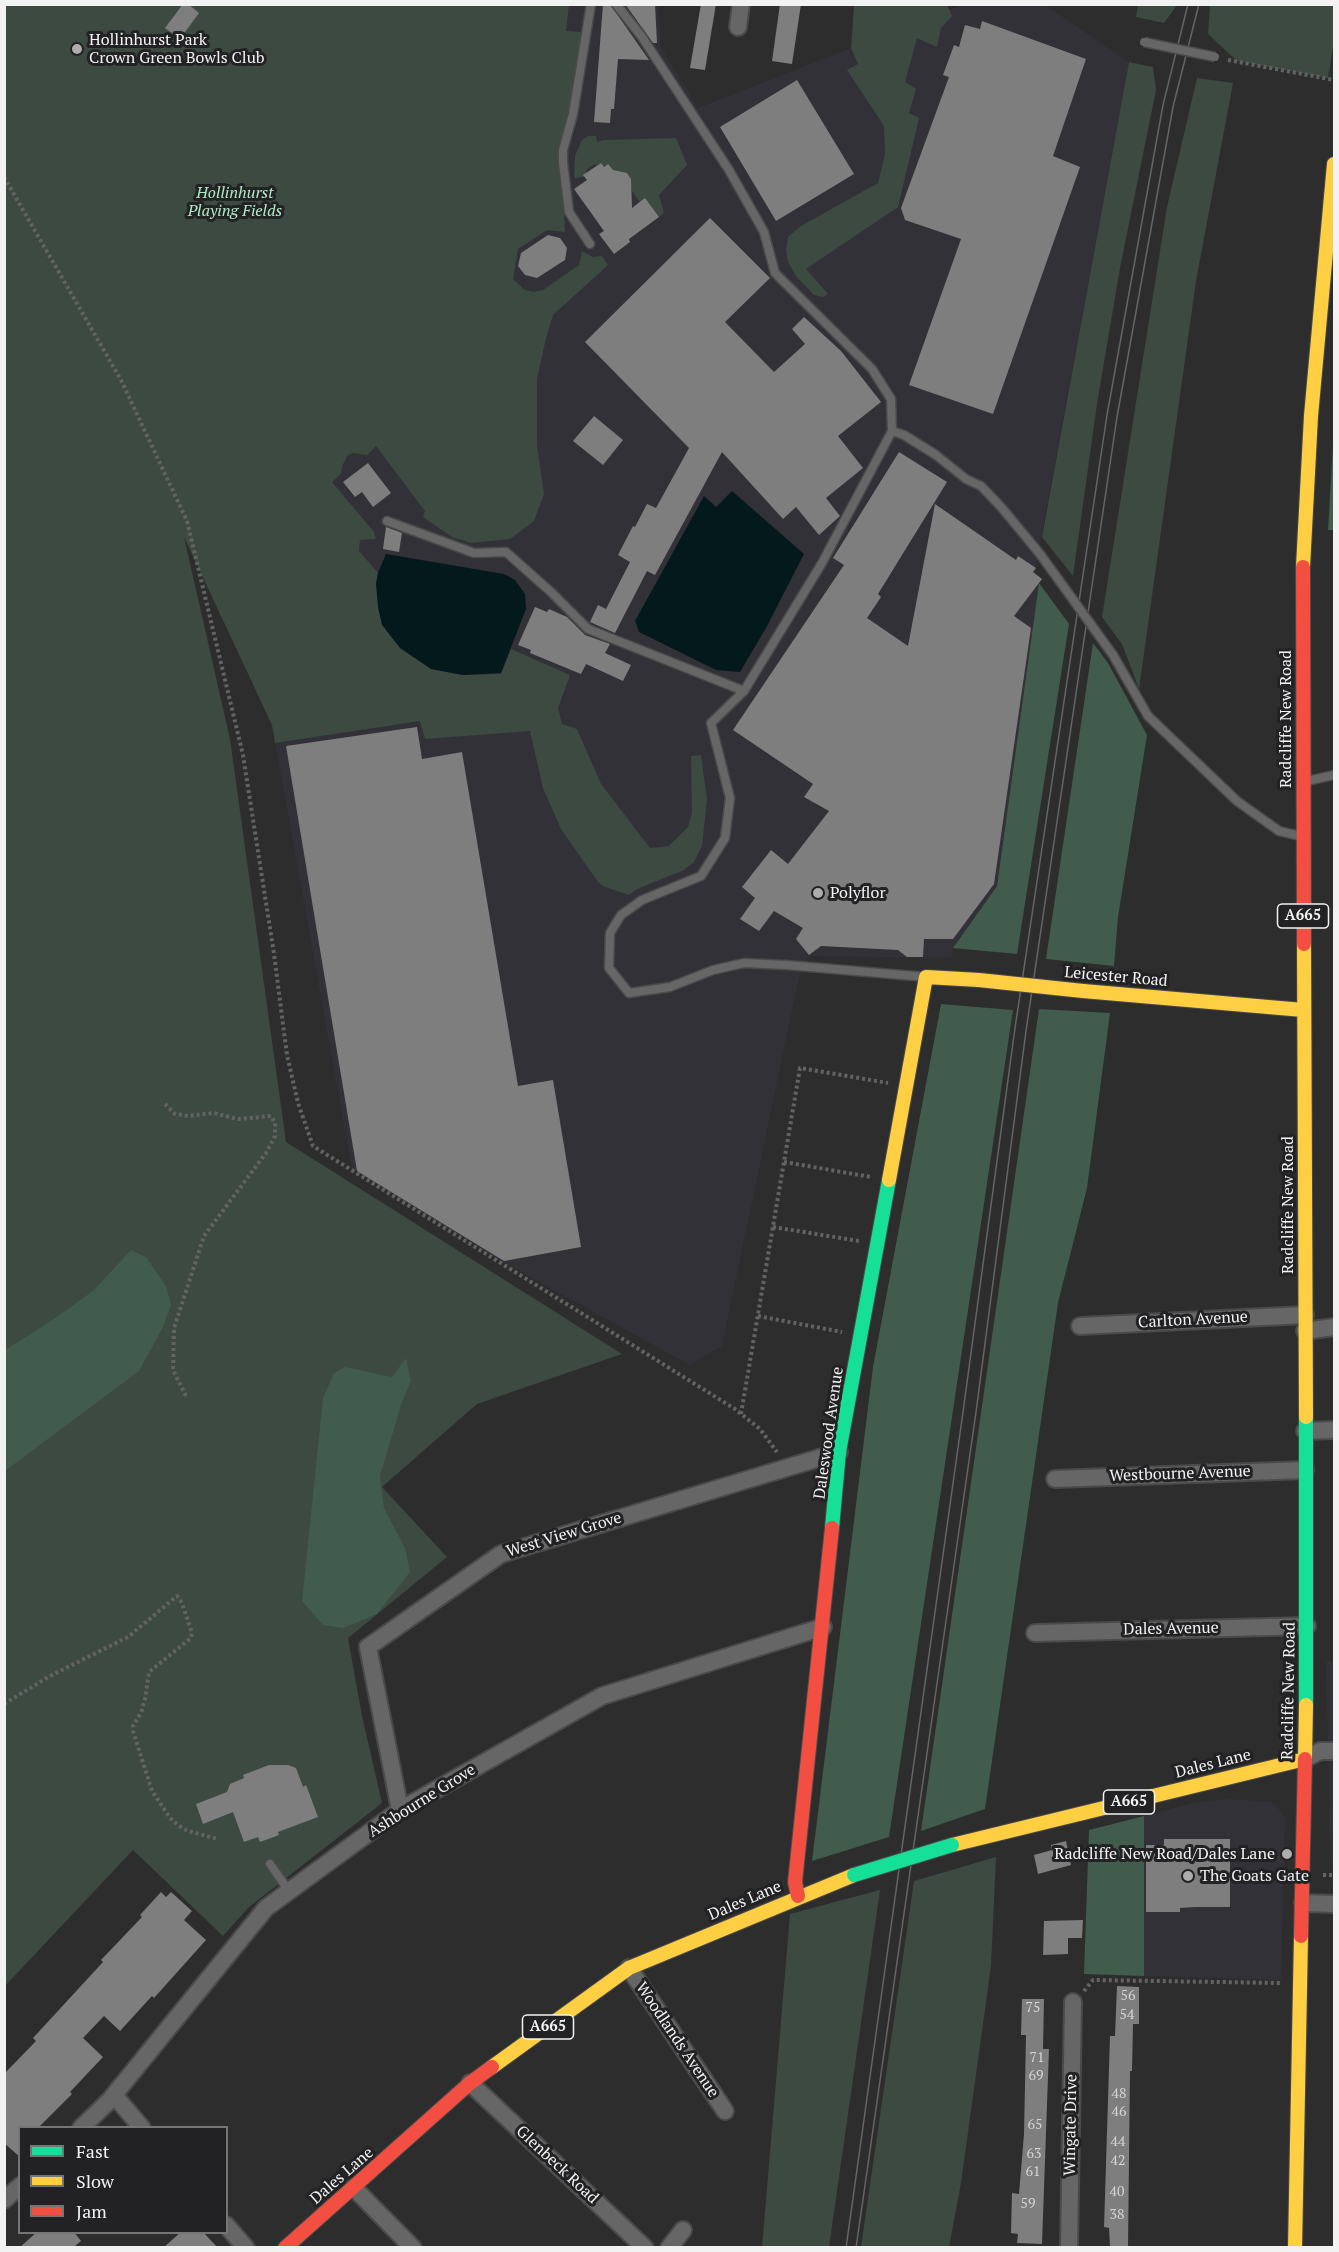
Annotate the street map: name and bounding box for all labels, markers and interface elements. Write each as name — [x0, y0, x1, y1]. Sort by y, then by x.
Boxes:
place label: Hollinhurst Park Crown Green Bowls Club — [89, 30, 265, 68]
marker: Hollinhurst Park Crown Green Bowls Club — [70, 42, 84, 56]
park label: Hollinhurst Playing Fields — [188, 183, 282, 221]
street label: Radcliffe New Road — [1276, 650, 1296, 788]
place label: Polyflor — [830, 883, 886, 903]
marker: Polyflor — [811, 886, 825, 900]
road number: A665 — [1278, 904, 1328, 928]
street label: Leicester Road — [1064, 963, 1168, 991]
street label: Radcliffe New Road — [1278, 1136, 1298, 1274]
street label: Carlton Avenue — [1138, 1308, 1248, 1332]
street label: Daleswood Avenue — [810, 1366, 848, 1500]
street label: Westbourne Avenue — [1109, 1462, 1251, 1486]
street label: West View Grove — [504, 1508, 624, 1562]
street label: Dales Avenue — [1123, 1619, 1219, 1639]
street label: Radcliffe New Road — [1278, 1622, 1300, 1760]
street label: Dales Lane — [1173, 1745, 1253, 1783]
street label: Ashbourne Grove — [365, 1760, 479, 1842]
road number: A665 — [1104, 1790, 1154, 1814]
place label: Radcliffe New Road/Dales Lane — [1054, 1844, 1275, 1864]
marker: Radcliffe New Road/Dales Lane — [1280, 1847, 1294, 1861]
place label: The Goats Gate — [1200, 1866, 1309, 1886]
marker: The Goats Gate — [1181, 1869, 1195, 1883]
street label: Dales Lane — [706, 1877, 784, 1925]
street label: Woodlands Avenue — [631, 1979, 723, 2101]
house number: 56 — [1121, 1988, 1135, 2004]
house number: 75 — [1026, 2000, 1040, 2016]
house number: 54 — [1120, 2007, 1134, 2023]
road number: A665 — [522, 2015, 574, 2039]
house number: 71 — [1030, 2050, 1044, 2066]
house number: 69 — [1029, 2068, 1043, 2084]
street label: Wingate Drive — [1061, 2074, 1081, 2176]
house number: 48 — [1112, 2086, 1126, 2102]
house number: 46 — [1112, 2104, 1126, 2120]
house number: 65 — [1028, 2117, 1042, 2133]
street label: Glenbeck Road — [512, 2122, 602, 2208]
legend — [18, 2126, 228, 2234]
house number: 44 — [1111, 2134, 1125, 2150]
text: Fast — [76, 2139, 109, 2163]
street label: Dales Lane — [306, 2143, 378, 2209]
house number: 63 — [1027, 2146, 1041, 2162]
house number: 42 — [1111, 2153, 1125, 2169]
house number: 61 — [1026, 2164, 1040, 2180]
text: Slow — [76, 2169, 114, 2193]
house number: 40 — [1110, 2184, 1124, 2200]
house number: 59 — [1021, 2196, 1035, 2212]
text: Jam — [76, 2199, 107, 2223]
house number: 38 — [1110, 2207, 1124, 2223]

